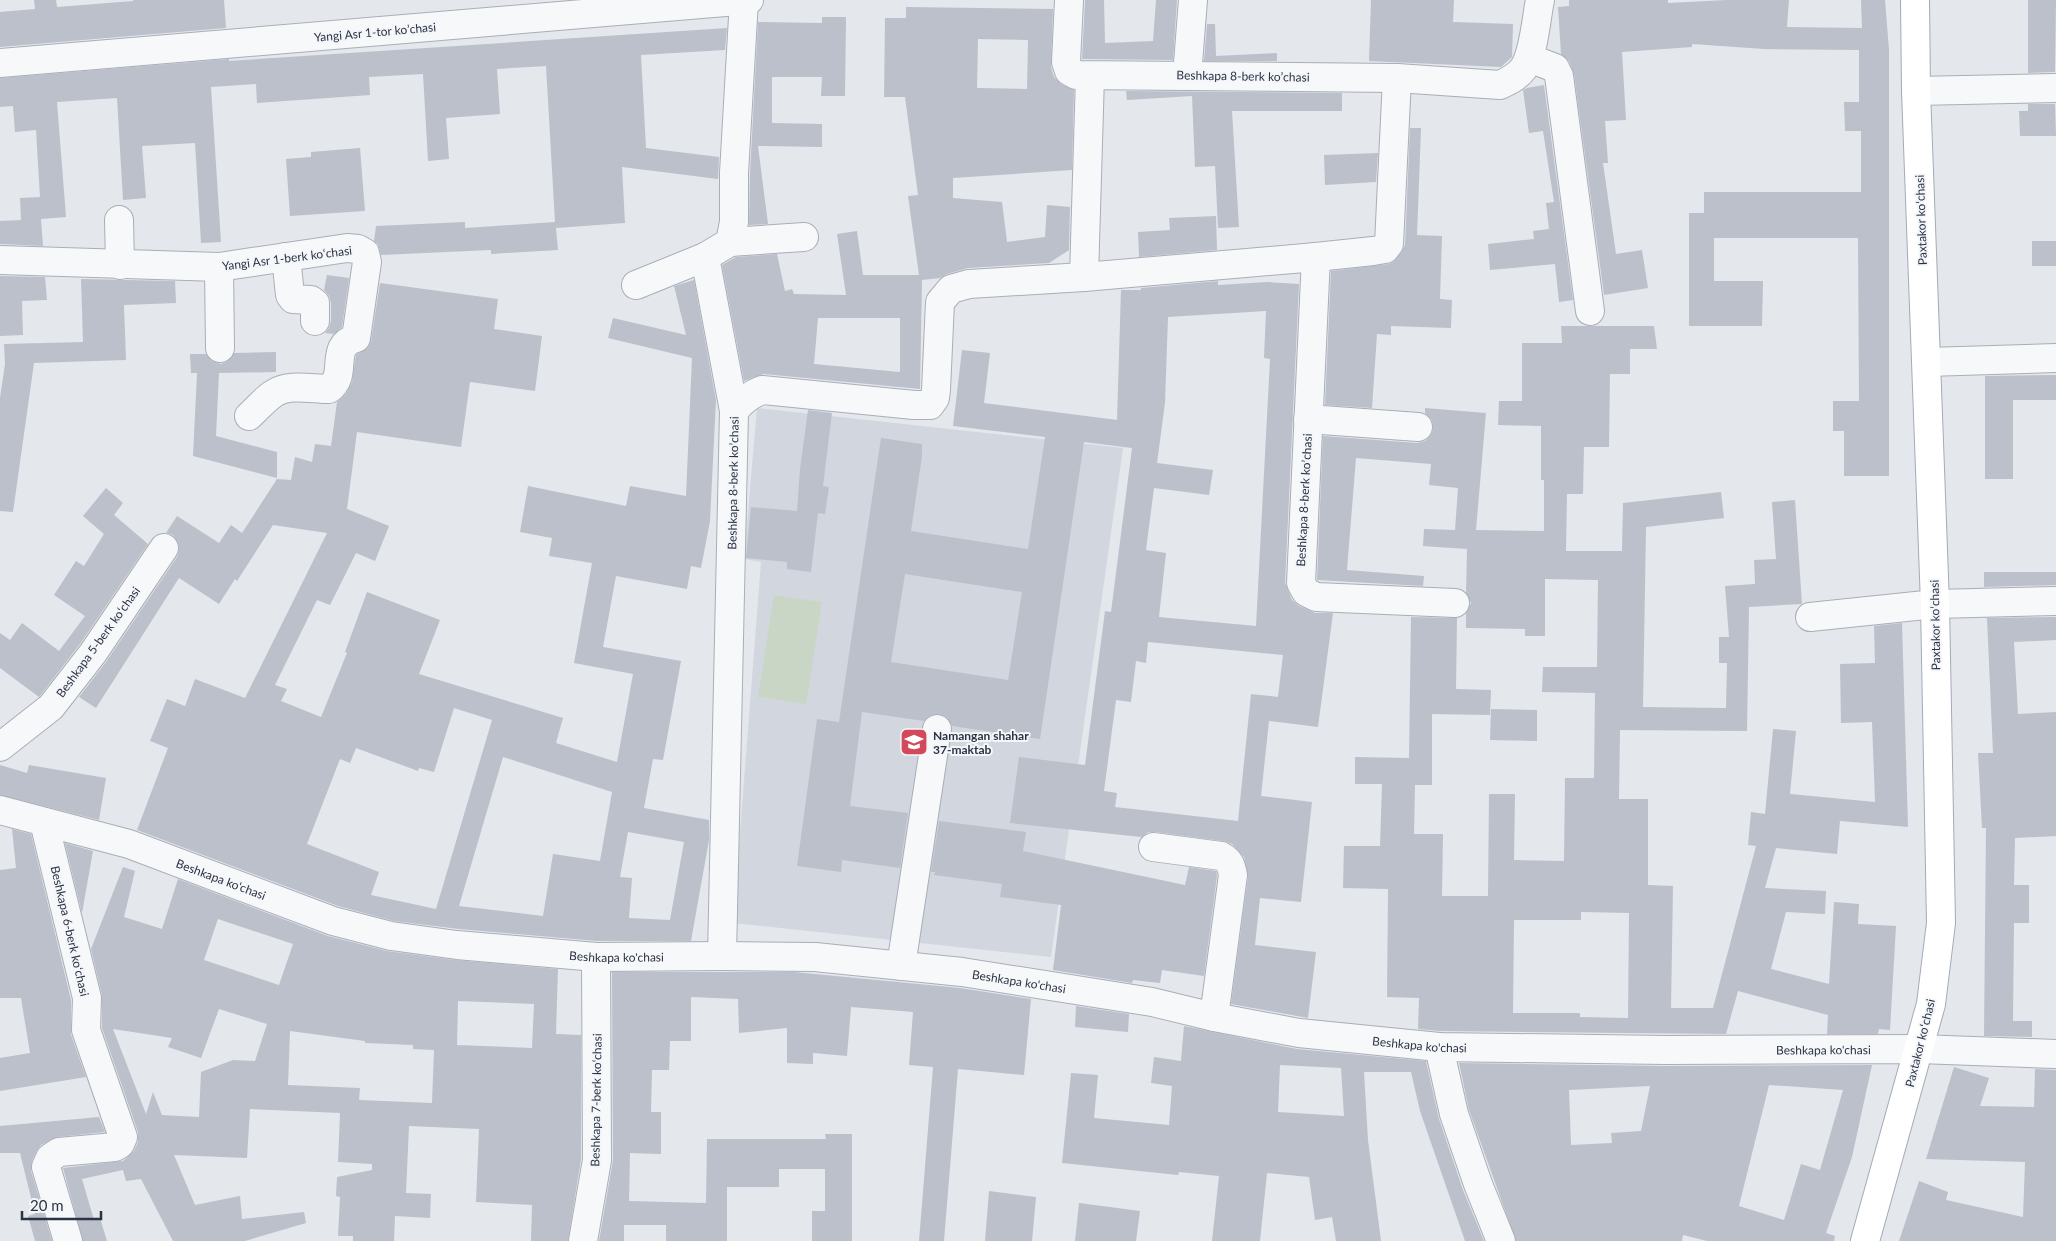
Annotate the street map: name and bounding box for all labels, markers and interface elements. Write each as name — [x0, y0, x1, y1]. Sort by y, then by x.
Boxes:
street label: Yangi Asr 1-tor koʼchasi — [313, 19, 437, 45]
street label: Beshkapa 8-berk koʼchasi — [1176, 67, 1310, 85]
street label: Paxtakor koʻchasi — [1912, 174, 1930, 266]
street label: Yangi Asr 1-berk koʻchasi — [221, 243, 353, 273]
street label: Beshkapa 8-berk koʼchasi — [724, 416, 742, 550]
street label: Beshkapa 8-berk koʼchasi — [1293, 433, 1315, 567]
street label: Paxtakor koʻchasi — [1927, 579, 1943, 670]
street label: Beshkapa 5-berk koʻchasi — [53, 584, 143, 700]
school or university icon: Namangan shahar 37-maktab — [899, 727, 929, 757]
place label: Namangan shahar 37-maktab — [933, 728, 1029, 757]
street label: Beshkapa ko'chasi — [174, 855, 268, 903]
street label: Beshkapa 6-berk koʻchasi — [48, 864, 92, 998]
street label: Beshkapa ko'chasi — [569, 947, 664, 965]
street label: Beshkapa ko'chasi — [971, 966, 1067, 996]
street label: Paxtakor koʻchasi — [1902, 997, 1938, 1089]
street label: Beshkapa 7-berk koʻchasi — [587, 1033, 605, 1167]
street label: Beshkapa ko'chasi — [1372, 1033, 1467, 1055]
street label: Beshkapa ko'chasi — [1776, 1042, 1871, 1057]
scale bar — [22, 1188, 101, 1220]
text: 20 m — [30, 1196, 64, 1214]

